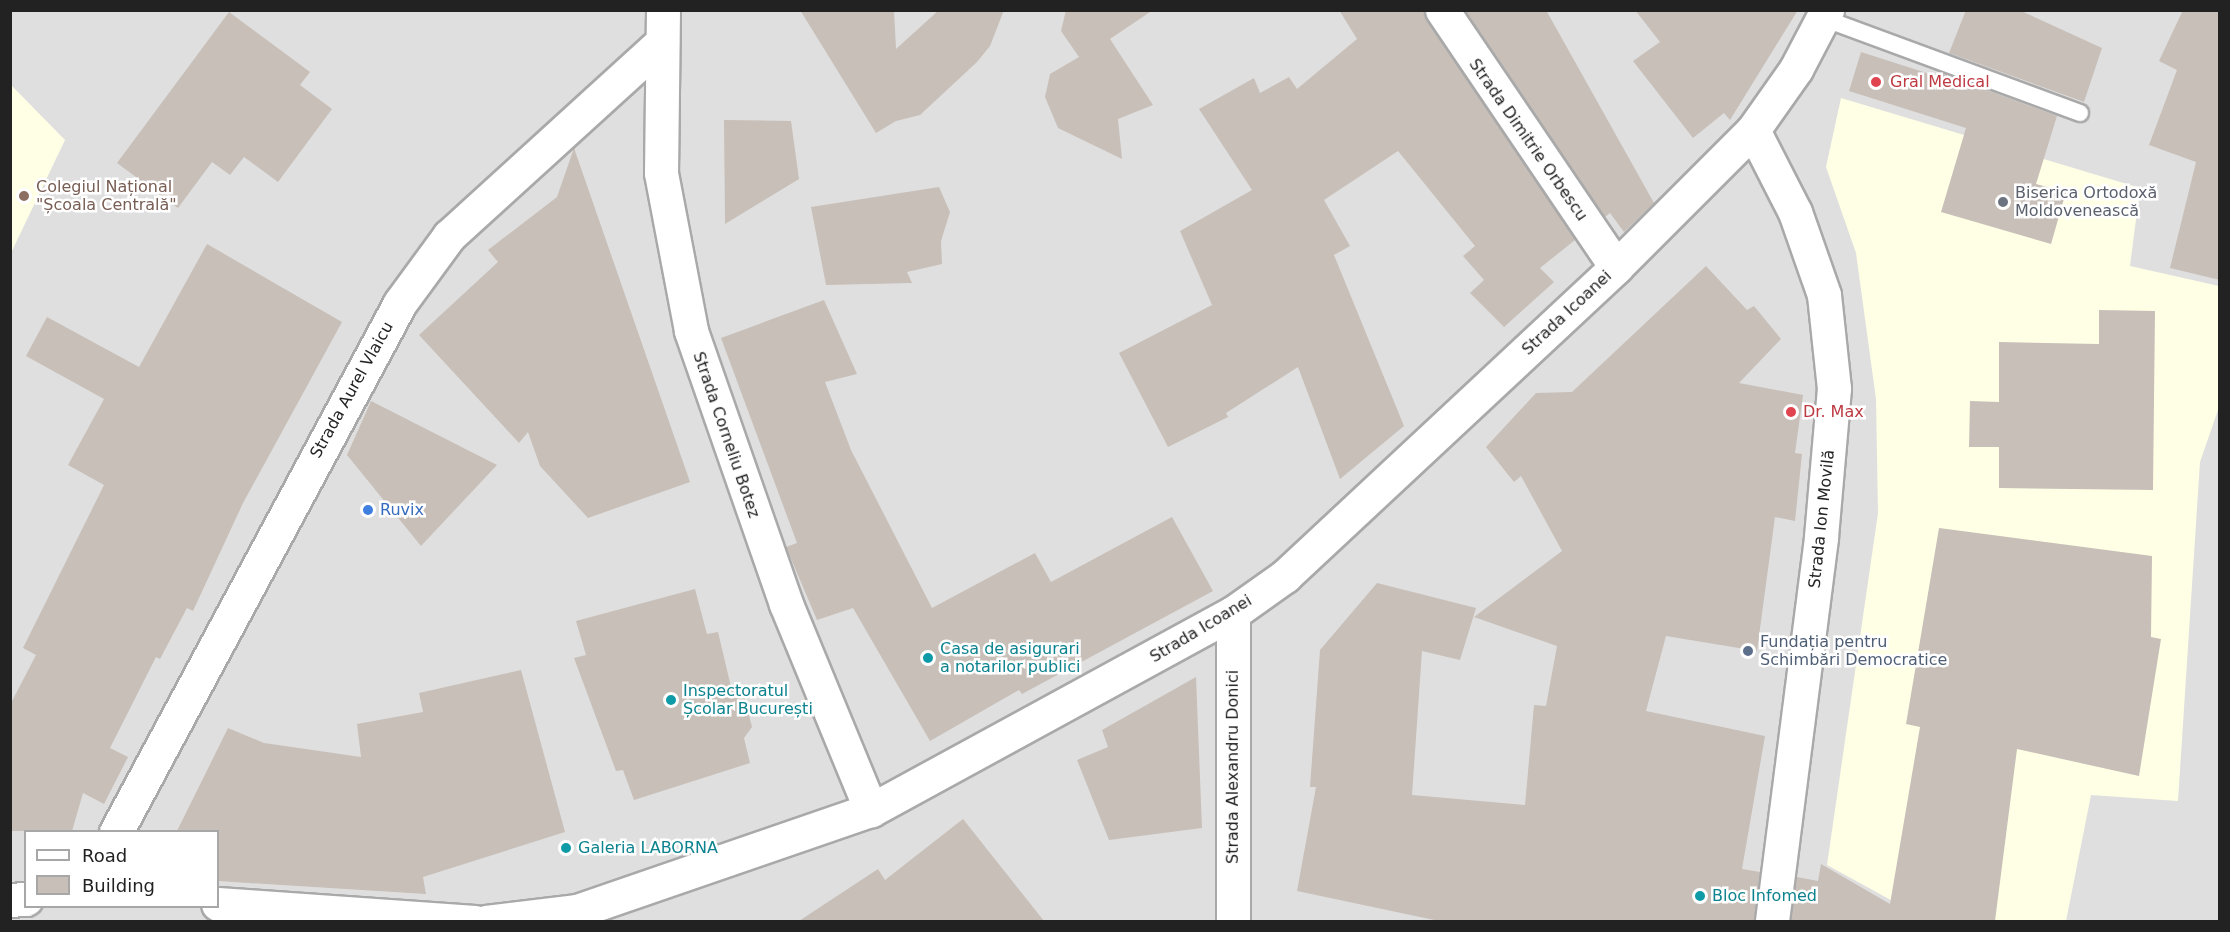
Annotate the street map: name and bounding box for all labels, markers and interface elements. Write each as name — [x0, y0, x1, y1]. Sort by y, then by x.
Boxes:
street label: Strada Dimitrie Orbescu — [1465, 55, 1591, 225]
place label: Gral Medical — [1890, 72, 1990, 92]
marker: Gral Medical — [1867, 73, 1885, 91]
place label: Colegiul Național "Școala Centrală" — [36, 177, 177, 215]
place label: Biserica Ortodoxă Moldovenească — [2015, 183, 2157, 221]
marker: Colegiul Național "Școala Centrală" — [17, 189, 31, 203]
marker: Biserica Ortodoxă Moldovenească — [1996, 195, 2010, 209]
street label: Strada Icoanei — [1518, 267, 1616, 359]
street label: Strada Aurel Vlaicu — [306, 318, 398, 462]
street label: Strada Corneliu Botez — [689, 349, 763, 521]
place label: Dr. Max — [1803, 402, 1864, 422]
marker: Dr. Max — [1784, 405, 1798, 419]
street label: Strada Ion Movilă — [1805, 449, 1839, 589]
place label: Ruvix — [380, 500, 424, 520]
marker: Ruvix — [361, 503, 375, 517]
street label: Strada Icoanei — [1147, 591, 1255, 667]
place label: Fundația pentru Schimbări Democratice — [1760, 632, 1947, 670]
place label: Casa de asigurari a notarilor publici — [940, 639, 1080, 677]
marker: Fundația pentru Schimbări Democratice — [1741, 644, 1755, 658]
marker: Casa de asigurari a notarilor publici — [921, 651, 935, 665]
street label: Strada Alexandru Donici — [1223, 670, 1243, 864]
place label: Inspectoratul Școlar București — [683, 681, 813, 719]
marker: Inspectoratul Școlar București — [664, 693, 678, 707]
legend — [24, 830, 219, 908]
place label: Galeria LABORNA — [578, 838, 718, 858]
marker: Galeria LABORNA — [559, 841, 573, 855]
text: Road — [82, 845, 127, 866]
text: Building — [82, 875, 155, 896]
place label: Bloc Infomed — [1712, 886, 1817, 906]
marker: Bloc Infomed — [1693, 889, 1707, 903]

